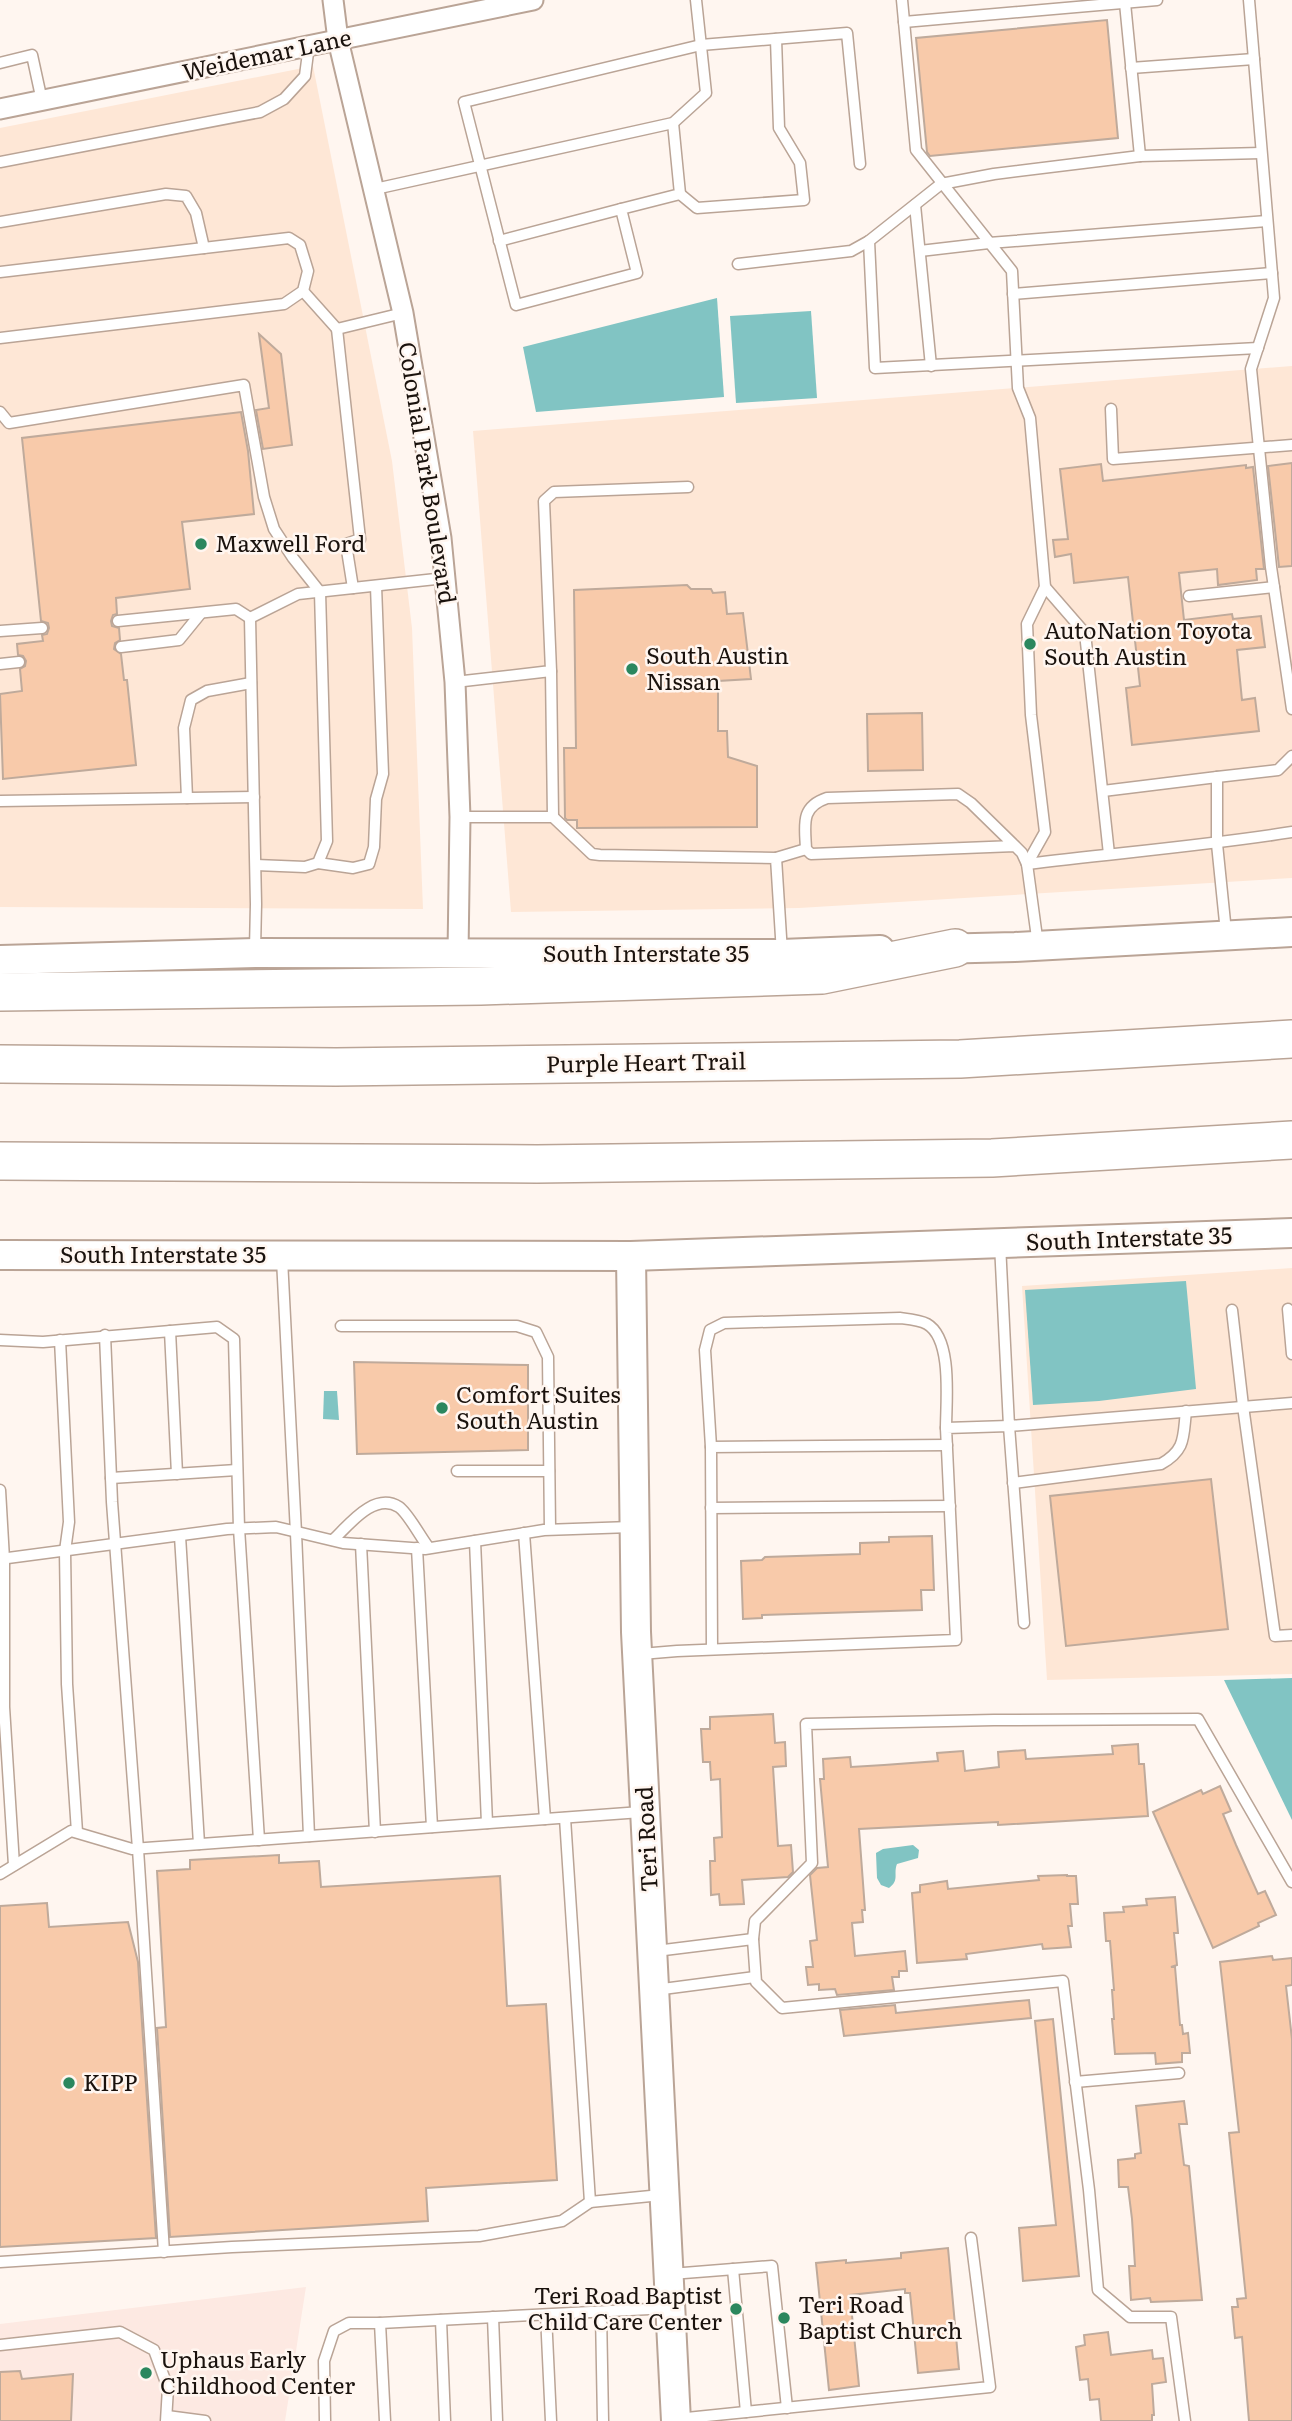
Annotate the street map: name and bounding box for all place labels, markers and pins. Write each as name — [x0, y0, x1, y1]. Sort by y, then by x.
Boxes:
place label: Maxwell Ford — [215, 525, 365, 559]
marker: Maxwell Ford — [193, 536, 209, 552]
place label: AutoNation Toyota South Austin — [1044, 612, 1253, 672]
marker: AutoNation Toyota South Austin — [1022, 636, 1038, 652]
place label: South Austin Nissan — [646, 637, 789, 697]
marker: South Austin Nissan — [624, 661, 640, 677]
place label: Comfort Suites South Austin — [456, 1376, 621, 1436]
marker: Comfort Suites South Austin — [434, 1400, 450, 1416]
place label: KIPP — [83, 2064, 138, 2098]
marker: KIPP — [61, 2075, 77, 2091]
place label: Teri Road Baptist Child Care Center — [528, 2277, 723, 2337]
place label: Teri Road Baptist Church — [798, 2286, 962, 2346]
marker: Teri Road Baptist Child Care Center — [728, 2301, 744, 2317]
marker: Teri Road Baptist Church — [776, 2310, 792, 2326]
place label: Uphaus Early Childhood Center — [160, 2341, 355, 2401]
marker: Uphaus Early Childhood Center — [138, 2365, 154, 2381]

